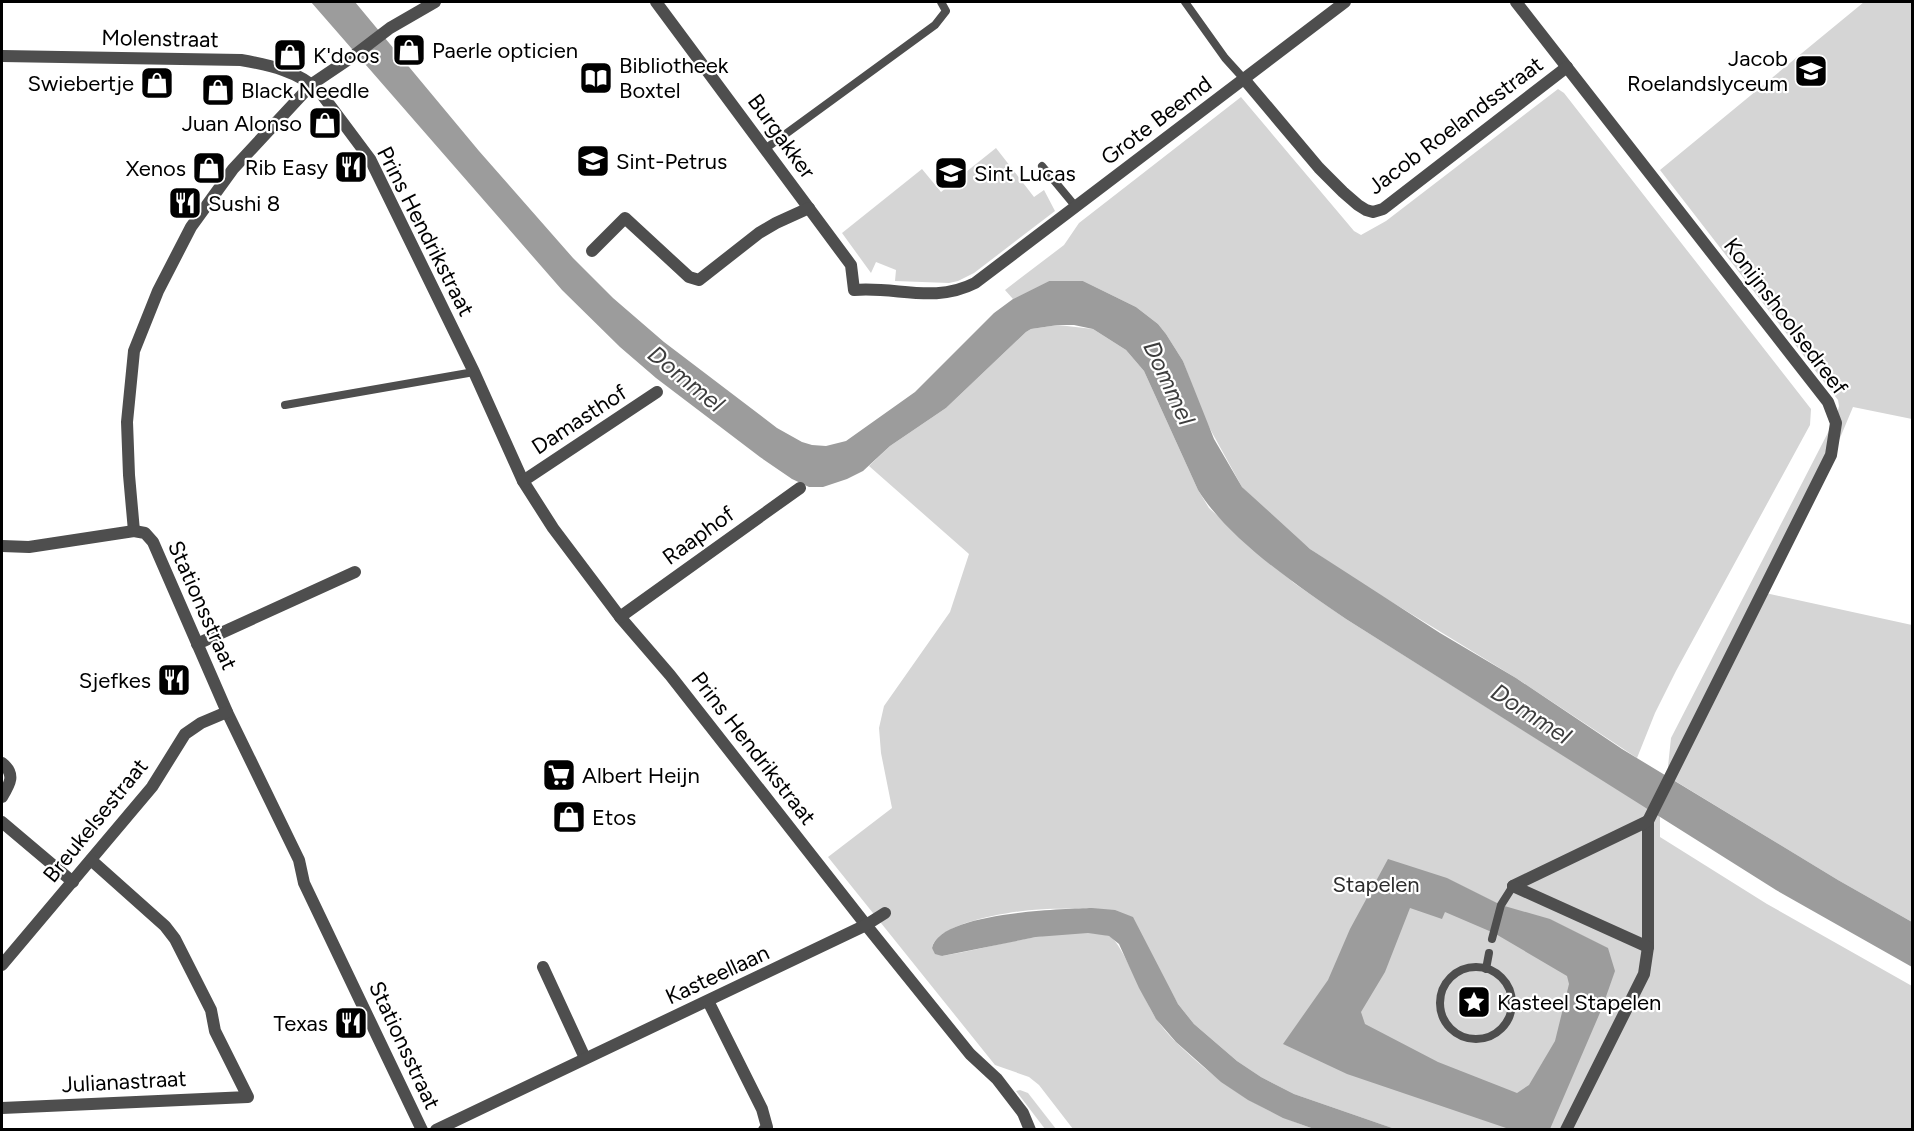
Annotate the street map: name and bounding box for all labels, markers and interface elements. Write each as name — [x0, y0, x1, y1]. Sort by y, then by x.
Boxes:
street label: Molenstraat — [101, 24, 219, 53]
shop icon: Paerle opticien — [391, 32, 427, 68]
shop icon: K'doos — [272, 37, 308, 73]
place label: Paerle opticien — [432, 37, 578, 64]
place label: K'doos — [313, 42, 379, 69]
place label: Jacob Roelandslyceum — [1627, 45, 1788, 97]
street label: Jacob Roelandsstraat — [1362, 51, 1548, 200]
place label: Bibliotheek Boxtel — [619, 52, 729, 104]
school or university icon: Jacob Roelandslyceum — [1793, 53, 1829, 89]
library icon: Bibliotheek Boxtel — [578, 60, 614, 96]
shop icon: Swiebertje — [139, 65, 175, 101]
place label: Swiebertje — [28, 70, 134, 97]
street label: Grote Beemd — [1096, 70, 1217, 171]
shop icon: Black Needle — [200, 72, 236, 108]
place label: Black Needle — [241, 77, 369, 104]
street label: Burgakker — [742, 89, 822, 184]
shop icon: Juan Alonso — [307, 105, 343, 141]
place label: Juan Alonso — [182, 110, 302, 137]
street label: Prins Hendrikstraat — [371, 142, 480, 321]
school or university icon: Sint-Petrus — [575, 143, 611, 179]
place label: Sint-Petrus — [616, 148, 727, 175]
restaurant icon: Rib Easy — [333, 149, 369, 185]
shop icon: Xenos — [191, 150, 227, 186]
place label: Rib Easy — [245, 154, 328, 181]
place label: Xenos — [126, 155, 186, 182]
school or university icon: Sint Lucas — [933, 155, 969, 191]
place label: Sint Lucas — [974, 160, 1076, 187]
restaurant icon: Sushi 8 — [167, 185, 203, 221]
place label: Sushi 8 — [208, 190, 280, 217]
street label: Konijnshoolsedreef — [1718, 233, 1854, 401]
water label: Dommel — [1137, 336, 1202, 430]
water label: Dommel — [642, 339, 731, 419]
street label: Damasthof — [527, 378, 633, 460]
street label: Raaphof — [657, 500, 740, 571]
street label: Stationsstraat — [162, 536, 243, 674]
restaurant icon: Sjefkes — [156, 662, 192, 698]
street label: Prins Hendrikstraat — [685, 666, 822, 830]
place label: Sjefkes — [79, 667, 151, 694]
water label: Dommel — [1486, 677, 1577, 751]
street label: Breukelsestraat — [37, 753, 154, 888]
supermarket icon: Albert Heijn — [541, 757, 577, 793]
place label: Albert Heijn — [582, 762, 700, 789]
shop icon: Etos — [551, 799, 587, 835]
place label: Etos — [592, 804, 636, 831]
park label: Stapelen — [1332, 871, 1420, 898]
street label: Kasteellaan — [661, 939, 773, 1010]
street label: Stationsstraat — [363, 977, 446, 1114]
place icon: Kasteel Stapelen — [1456, 984, 1492, 1020]
place label: Kasteel Stapelen — [1497, 989, 1661, 1016]
restaurant icon: Texas — [333, 1005, 369, 1041]
place label: Texas — [273, 1010, 328, 1037]
street label: Julianastraat — [61, 1065, 187, 1098]

